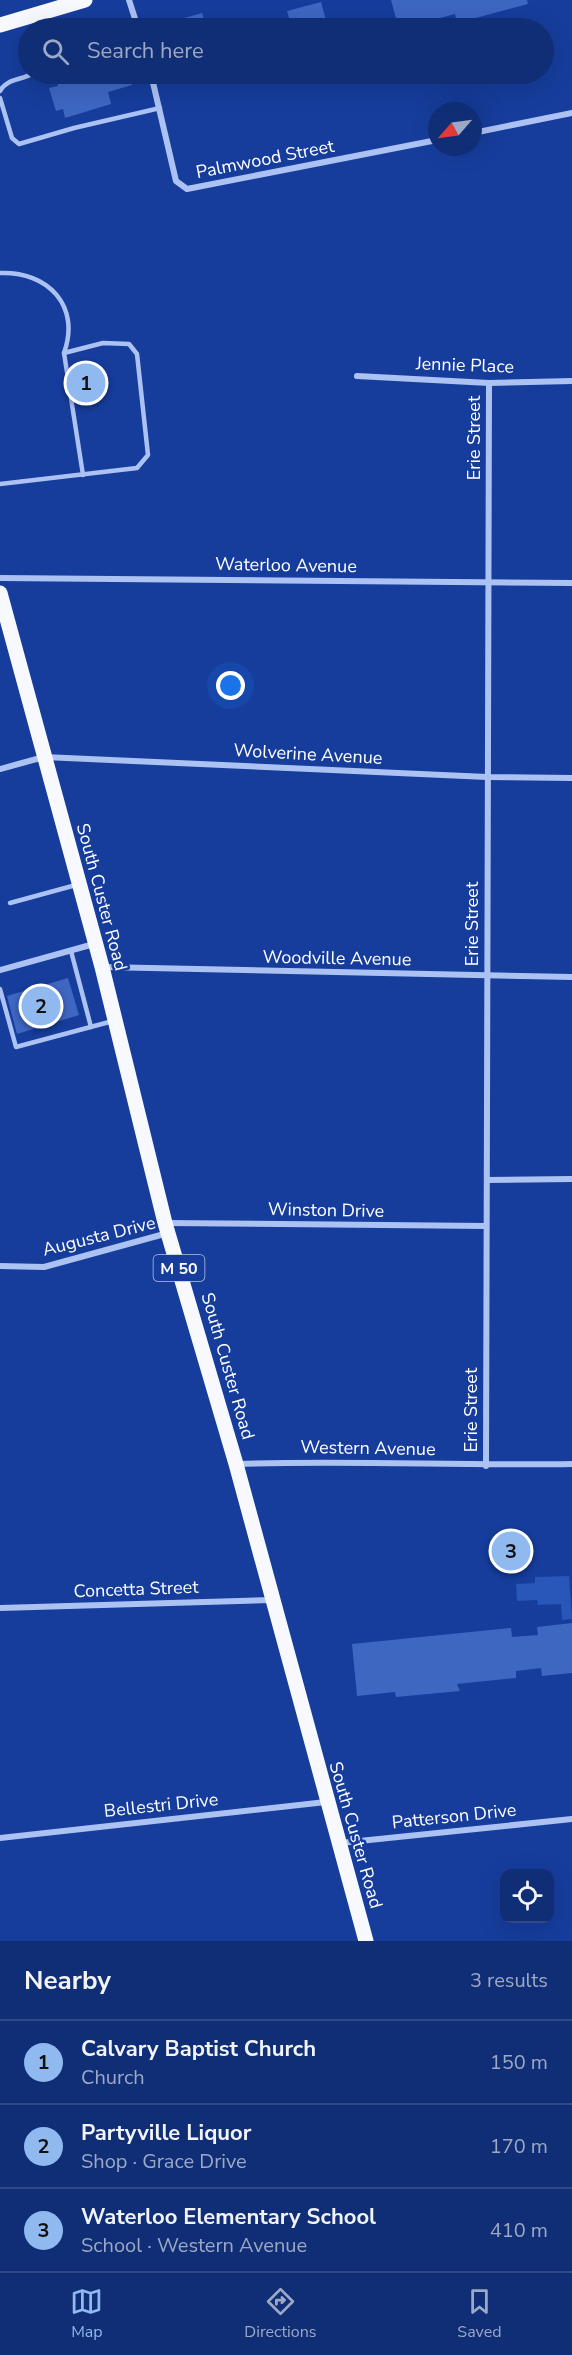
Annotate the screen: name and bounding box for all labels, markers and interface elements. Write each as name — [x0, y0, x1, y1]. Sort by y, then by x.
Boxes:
search box — [18, 18, 554, 84]
icon: search — [39, 35, 72, 68]
text: Search here — [87, 36, 204, 66]
north arrow — [428, 102, 482, 156]
street label: Palmwood Street — [194, 134, 337, 184]
street label: Jennie Place — [414, 351, 515, 379]
pin: 1 — [66, 360, 106, 406]
street label: Erie Street — [462, 395, 486, 480]
street label: Waterloo Avenue — [215, 552, 357, 578]
your location — [216, 671, 245, 700]
street label: Wolverine Avenue — [233, 738, 383, 770]
street label: South Custer Road — [71, 821, 133, 973]
street label: Erie Street — [460, 881, 484, 966]
street label: Woodville Avenue — [262, 945, 412, 971]
pin: 2 — [22, 984, 60, 1028]
street label: Winston Drive — [268, 1197, 384, 1223]
street label: Augusta Drive — [40, 1210, 158, 1262]
road number: M 50 — [154, 1255, 204, 1281]
street label: South Custer Road — [196, 1290, 260, 1442]
street label: Erie Street — [459, 1367, 483, 1452]
street label: Western Avenue — [300, 1435, 436, 1461]
pin: 3 — [492, 1528, 530, 1574]
street label: Concetta Street — [73, 1575, 200, 1603]
street label: South Custer Road — [324, 1759, 388, 1911]
street label: Bellestri Drive — [103, 1787, 219, 1823]
street label: Patterson Drive — [391, 1798, 517, 1834]
map controls — [500, 1869, 554, 1923]
button: locate — [500, 1869, 554, 1923]
text: Nearby — [24, 1963, 111, 1998]
text: 3 results — [470, 1967, 548, 1994]
text: Calvary Baptist Church — [81, 2034, 316, 2064]
text: 1 — [38, 2049, 50, 2076]
text: 150 m — [490, 2049, 548, 2076]
text: Church — [81, 2064, 145, 2091]
text: Partyville Liquor — [81, 2118, 251, 2148]
text: 2 — [38, 2133, 50, 2160]
text: 170 m — [490, 2133, 548, 2160]
text: Shop · Grace Drive — [81, 2148, 247, 2175]
text: Waterloo Elementary School — [81, 2202, 376, 2232]
text: 3 — [38, 2217, 50, 2244]
text: 410 m — [490, 2217, 548, 2244]
text: School · Western Avenue — [81, 2232, 307, 2259]
tab: Map — [70, 2285, 103, 2343]
tab: Directions — [244, 2285, 316, 2343]
tab: Saved — [457, 2285, 502, 2343]

